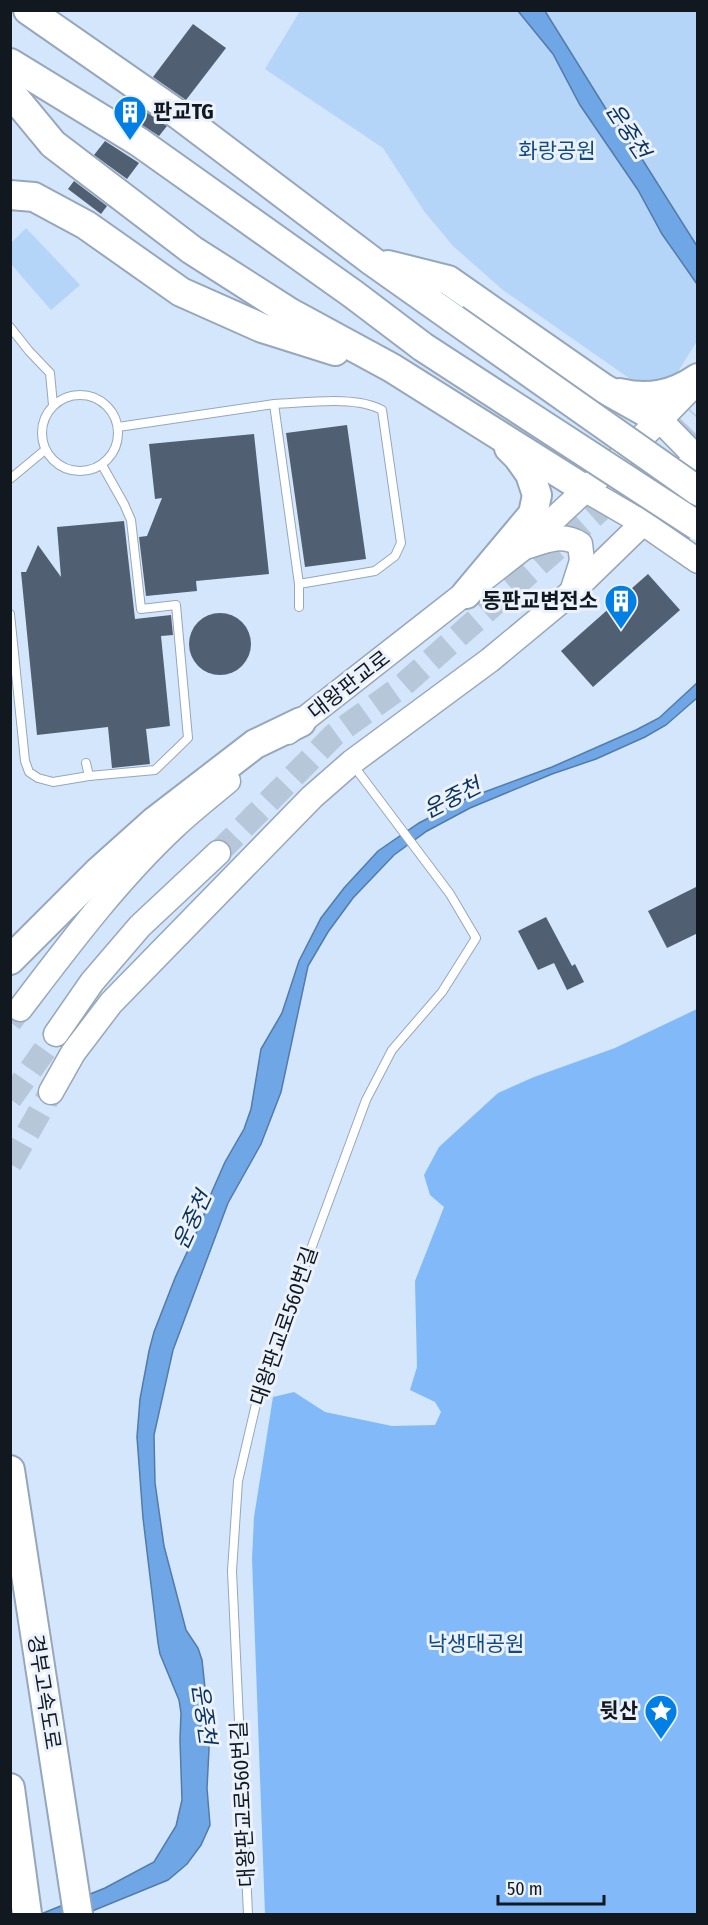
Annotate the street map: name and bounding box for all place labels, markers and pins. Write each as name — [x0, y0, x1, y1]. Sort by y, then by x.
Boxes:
building icon: 판교TG — [112, 94, 148, 141]
place label: 판교TG — [153, 99, 214, 125]
building icon: 동판교변전소 — [603, 583, 639, 630]
place label: 동판교변전소 — [482, 588, 598, 614]
place icon: 뒷산 — [643, 1693, 679, 1740]
place label: 뒷산 — [599, 1698, 638, 1724]

